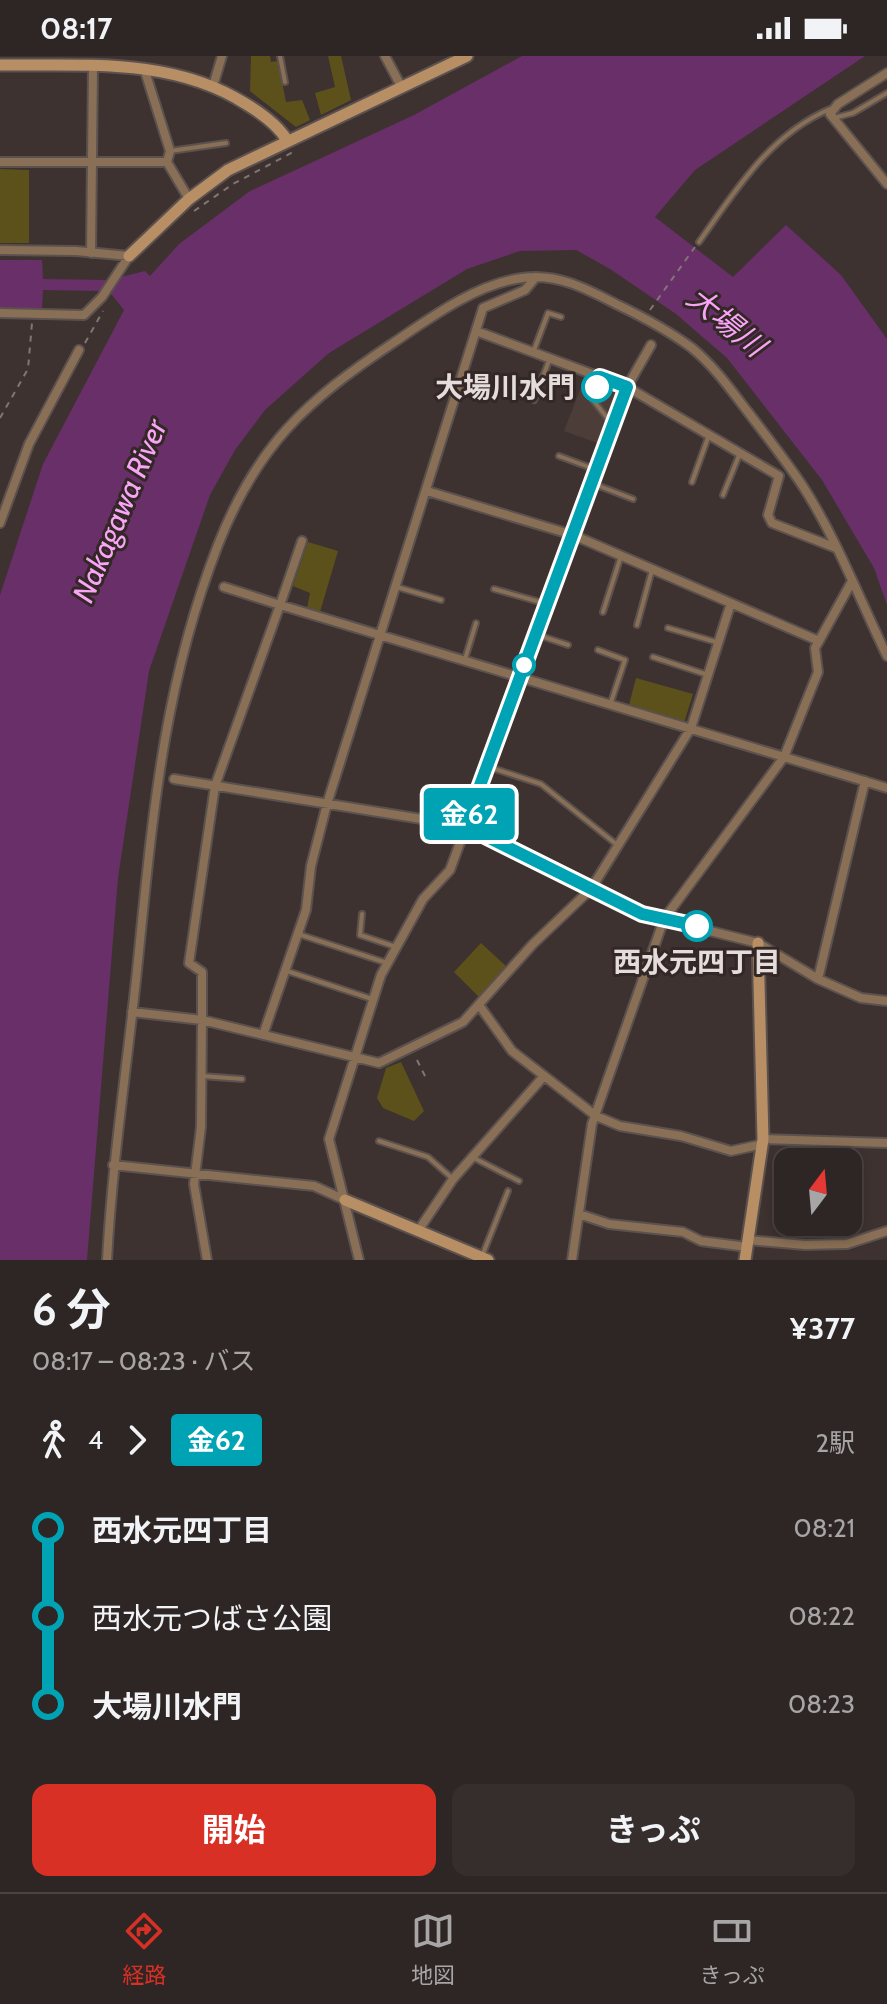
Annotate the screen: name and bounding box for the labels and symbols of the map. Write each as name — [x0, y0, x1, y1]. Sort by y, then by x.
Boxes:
water label: 大場川 — [680, 279, 775, 366]
place label: 大場川水門 — [435, 370, 575, 404]
marker: 大場川水門 — [582, 372, 612, 402]
water label: Nakagawa River — [64, 412, 175, 608]
unlabelled marker — [513, 654, 535, 676]
line badge: 金62 — [423, 788, 515, 840]
marker: 西水元四丁目 — [682, 911, 712, 941]
place label: 西水元四丁目 — [613, 945, 781, 979]
north arrow — [774, 1148, 862, 1236]

